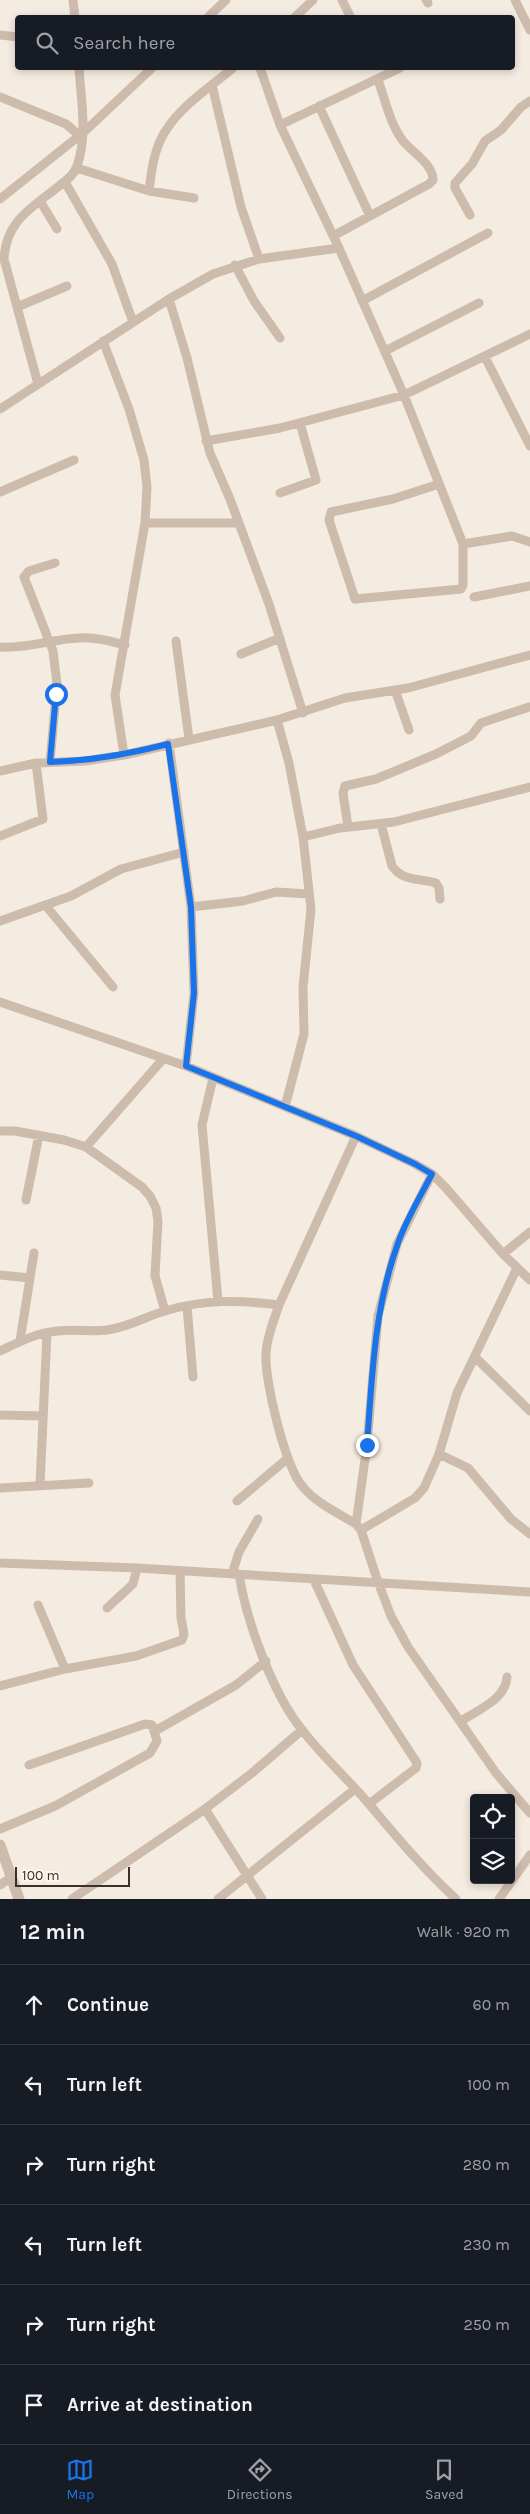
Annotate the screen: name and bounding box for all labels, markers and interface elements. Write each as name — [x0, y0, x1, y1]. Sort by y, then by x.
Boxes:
search box — [15, 15, 515, 70]
icon: search — [33, 29, 61, 57]
text: Search here — [73, 32, 175, 54]
route start — [45, 683, 68, 706]
route end — [356, 1434, 379, 1457]
map controls — [470, 1794, 515, 1884]
button: locate — [470, 1794, 515, 1839]
button: layers — [470, 1839, 515, 1884]
scale bar — [15, 1864, 130, 1887]
text: 100 m — [22, 1867, 60, 1884]
text: 12 min — [20, 1920, 85, 1944]
text: Walk · 920 m — [417, 1922, 510, 1941]
icon: ahead — [20, 1991, 48, 2019]
text: Continue — [67, 1994, 149, 2016]
text: 60 m — [473, 1995, 510, 2014]
icon: left — [20, 2071, 48, 2099]
text: Turn left — [67, 2074, 142, 2096]
text: 100 m — [467, 2075, 510, 2094]
icon: right — [20, 2151, 48, 2179]
text: Turn right — [67, 2154, 156, 2176]
text: 280 m — [463, 2155, 510, 2174]
icon: left — [20, 2231, 48, 2259]
text: Turn left — [67, 2234, 142, 2256]
text: 230 m — [463, 2235, 510, 2254]
icon: right — [20, 2311, 48, 2339]
text: Turn right — [67, 2314, 156, 2336]
text: 250 m — [463, 2315, 510, 2334]
icon: arrive — [20, 2391, 48, 2419]
text: Arrive at destination — [67, 2394, 253, 2416]
tab: Map — [66, 2456, 94, 2503]
tab: Directions — [227, 2456, 293, 2503]
tab: Saved — [425, 2456, 464, 2503]

